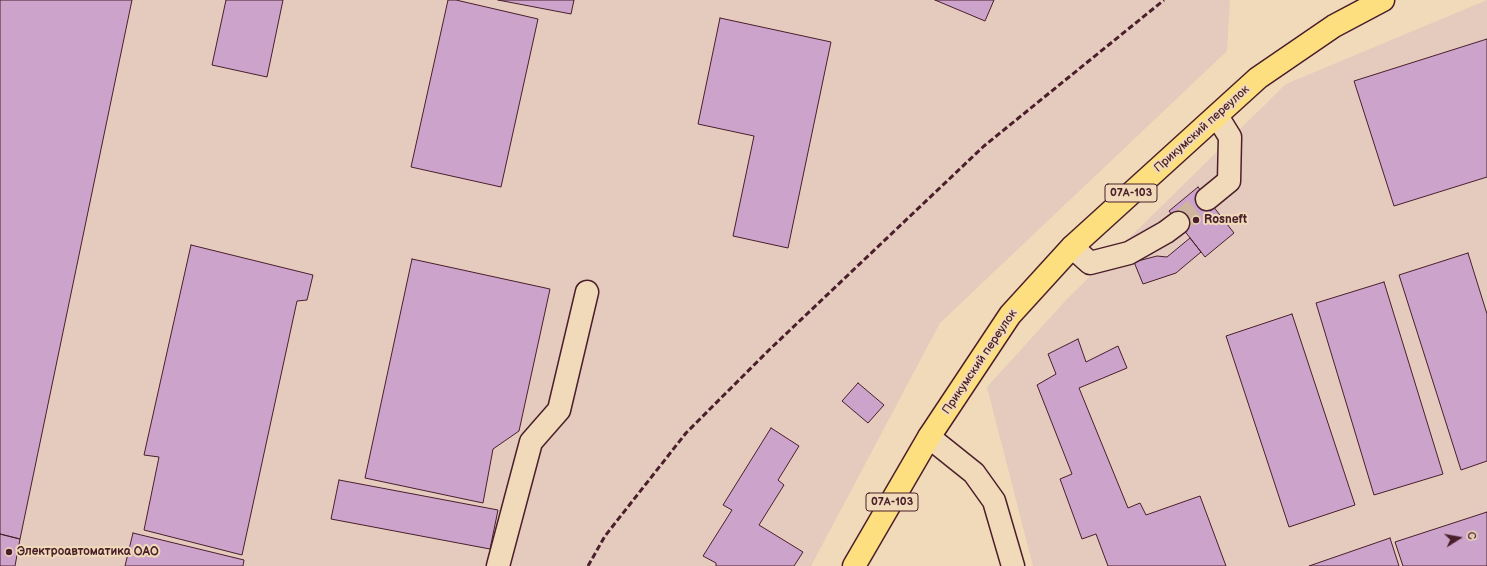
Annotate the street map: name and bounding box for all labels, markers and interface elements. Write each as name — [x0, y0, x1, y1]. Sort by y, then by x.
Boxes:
street label: Прикумский переулок — [1151, 82, 1253, 176]
road number: 07А-103 — [1105, 184, 1157, 202]
place label: Rosneft — [1204, 213, 1247, 227]
marker: Rosneft — [1191, 215, 1201, 225]
street label: Прикумский переулок — [940, 307, 1020, 417]
road number: 07А-103 — [866, 493, 918, 511]
north arrow — [1439, 518, 1479, 558]
text: С — [1464, 531, 1478, 541]
place label: Электроавтоматика ОАО — [17, 545, 159, 559]
marker: Электроавтоматика ОАО — [4, 547, 14, 557]

